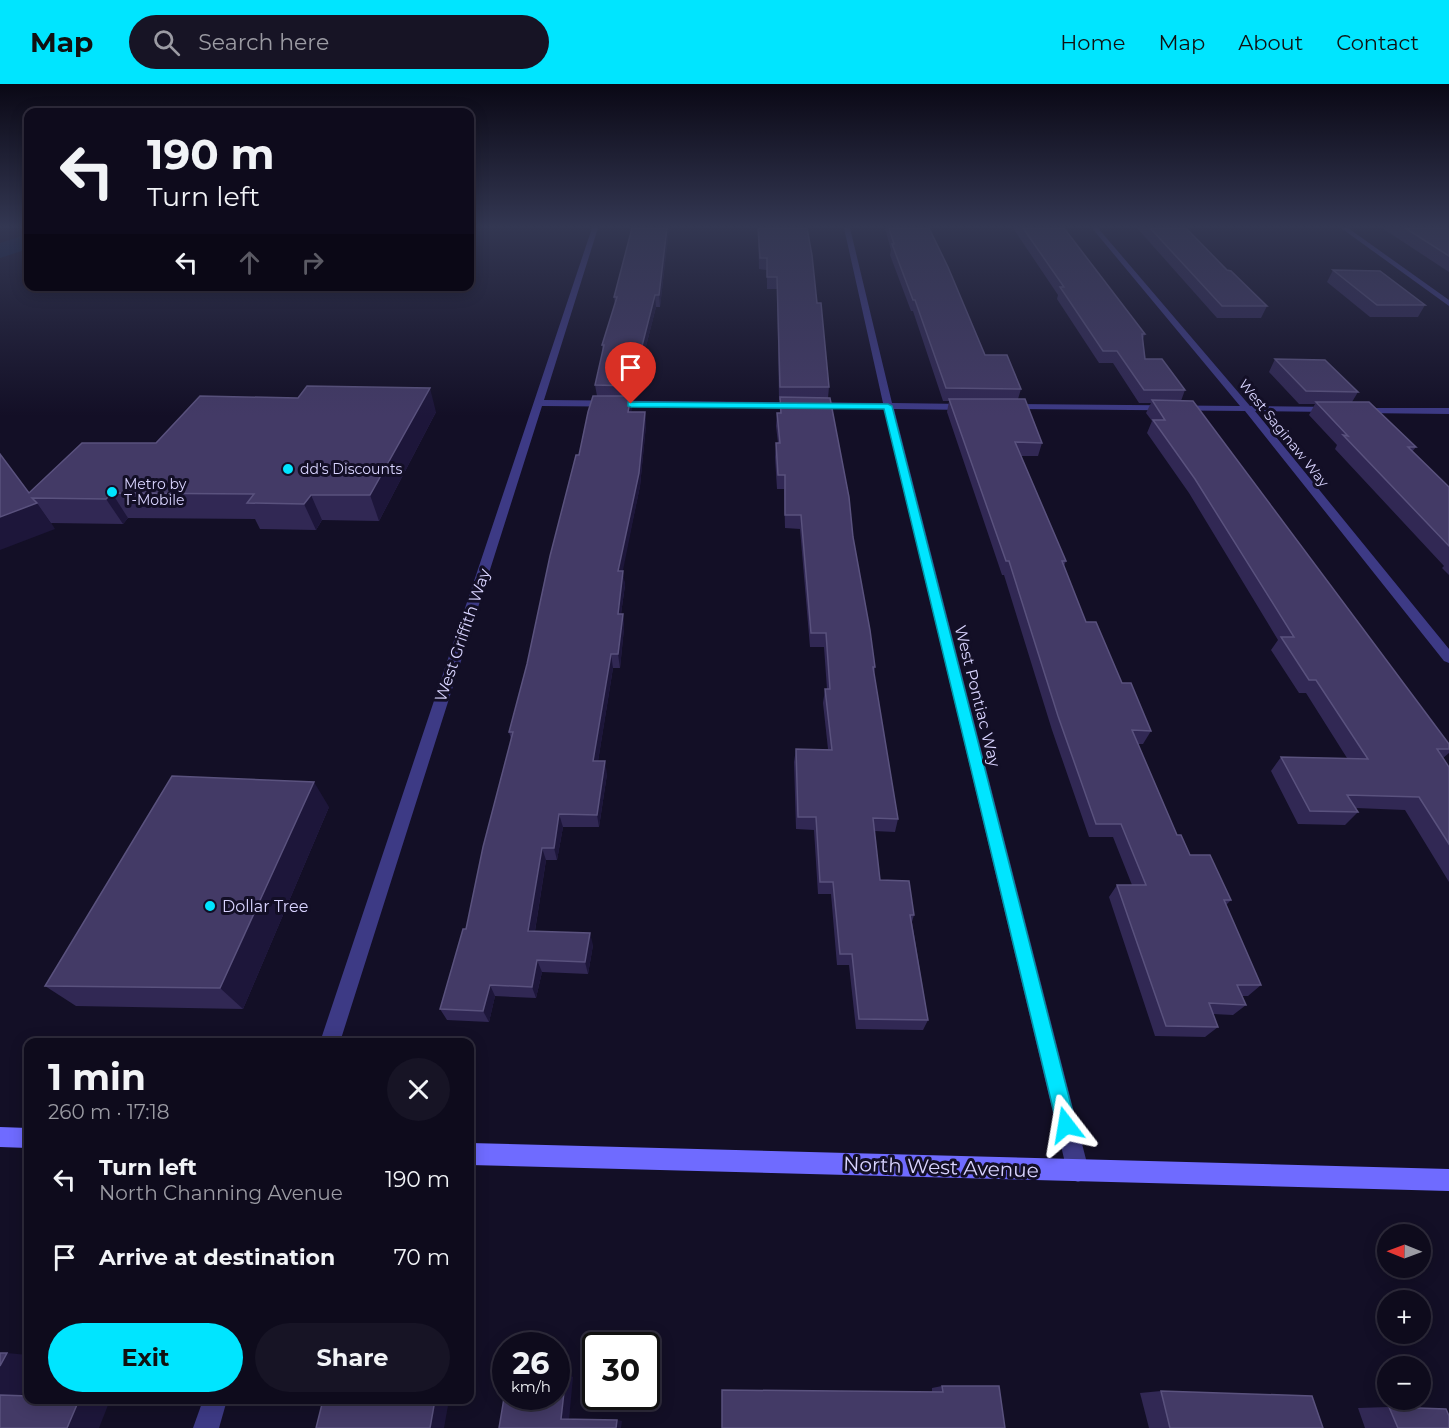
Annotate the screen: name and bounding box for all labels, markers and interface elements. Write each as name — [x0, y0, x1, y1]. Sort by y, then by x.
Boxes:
search box — [129, 15, 549, 69]
text: Map — [30, 25, 93, 59]
icon: search — [150, 26, 183, 59]
text: Search here — [198, 29, 329, 56]
text: Home — [1060, 30, 1125, 55]
text: Map — [1158, 30, 1205, 55]
text: About — [1238, 30, 1303, 55]
text: Contact — [1336, 30, 1419, 55]
text: 190 m — [147, 128, 275, 180]
icon: left — [48, 132, 126, 210]
text: Turn left — [147, 180, 260, 213]
icon: left — [170, 246, 203, 279]
icon: ahead — [233, 246, 266, 279]
icon: right — [296, 246, 329, 279]
pin — [605, 342, 656, 404]
icon: arrive — [614, 351, 647, 384]
street label: West Saginaw Way — [1235, 375, 1333, 491]
place label: dd's Discounts — [300, 460, 403, 478]
marker: dd's Discounts — [281, 462, 295, 476]
place label: Metro by T-Mobile — [124, 475, 187, 509]
marker: Metro by T-Mobile — [105, 485, 119, 499]
street label: West Griffith Way — [431, 566, 494, 704]
street label: West Pontiac Way — [951, 623, 1004, 769]
place label: Dollar Tree — [222, 897, 308, 916]
marker: Dollar Tree — [203, 899, 217, 913]
text: 1 min — [48, 1055, 146, 1099]
button: close — [387, 1058, 450, 1121]
position arrow — [1034, 1093, 1098, 1157]
text: 260 m · 17:18 — [48, 1100, 170, 1124]
street label: North West Avenue — [843, 1152, 1039, 1182]
text: Turn left — [99, 1154, 197, 1181]
icon: left — [48, 1163, 81, 1196]
text: 190 m — [385, 1166, 450, 1193]
text: North Channing Avenue — [99, 1181, 343, 1205]
north arrow — [1377, 1224, 1431, 1278]
map controls — [1377, 1224, 1431, 1410]
icon: arrive — [48, 1241, 81, 1274]
text: Arrive at destination — [99, 1244, 335, 1271]
text: 70 m — [394, 1244, 450, 1271]
button: + — [1377, 1290, 1431, 1344]
button: Exit — [48, 1323, 243, 1392]
button: Share — [255, 1323, 450, 1392]
speed limit sign: 30 — [582, 1332, 660, 1410]
text: 26 — [513, 1345, 549, 1382]
button: − — [1377, 1356, 1431, 1410]
text: km/h — [511, 1377, 551, 1396]

